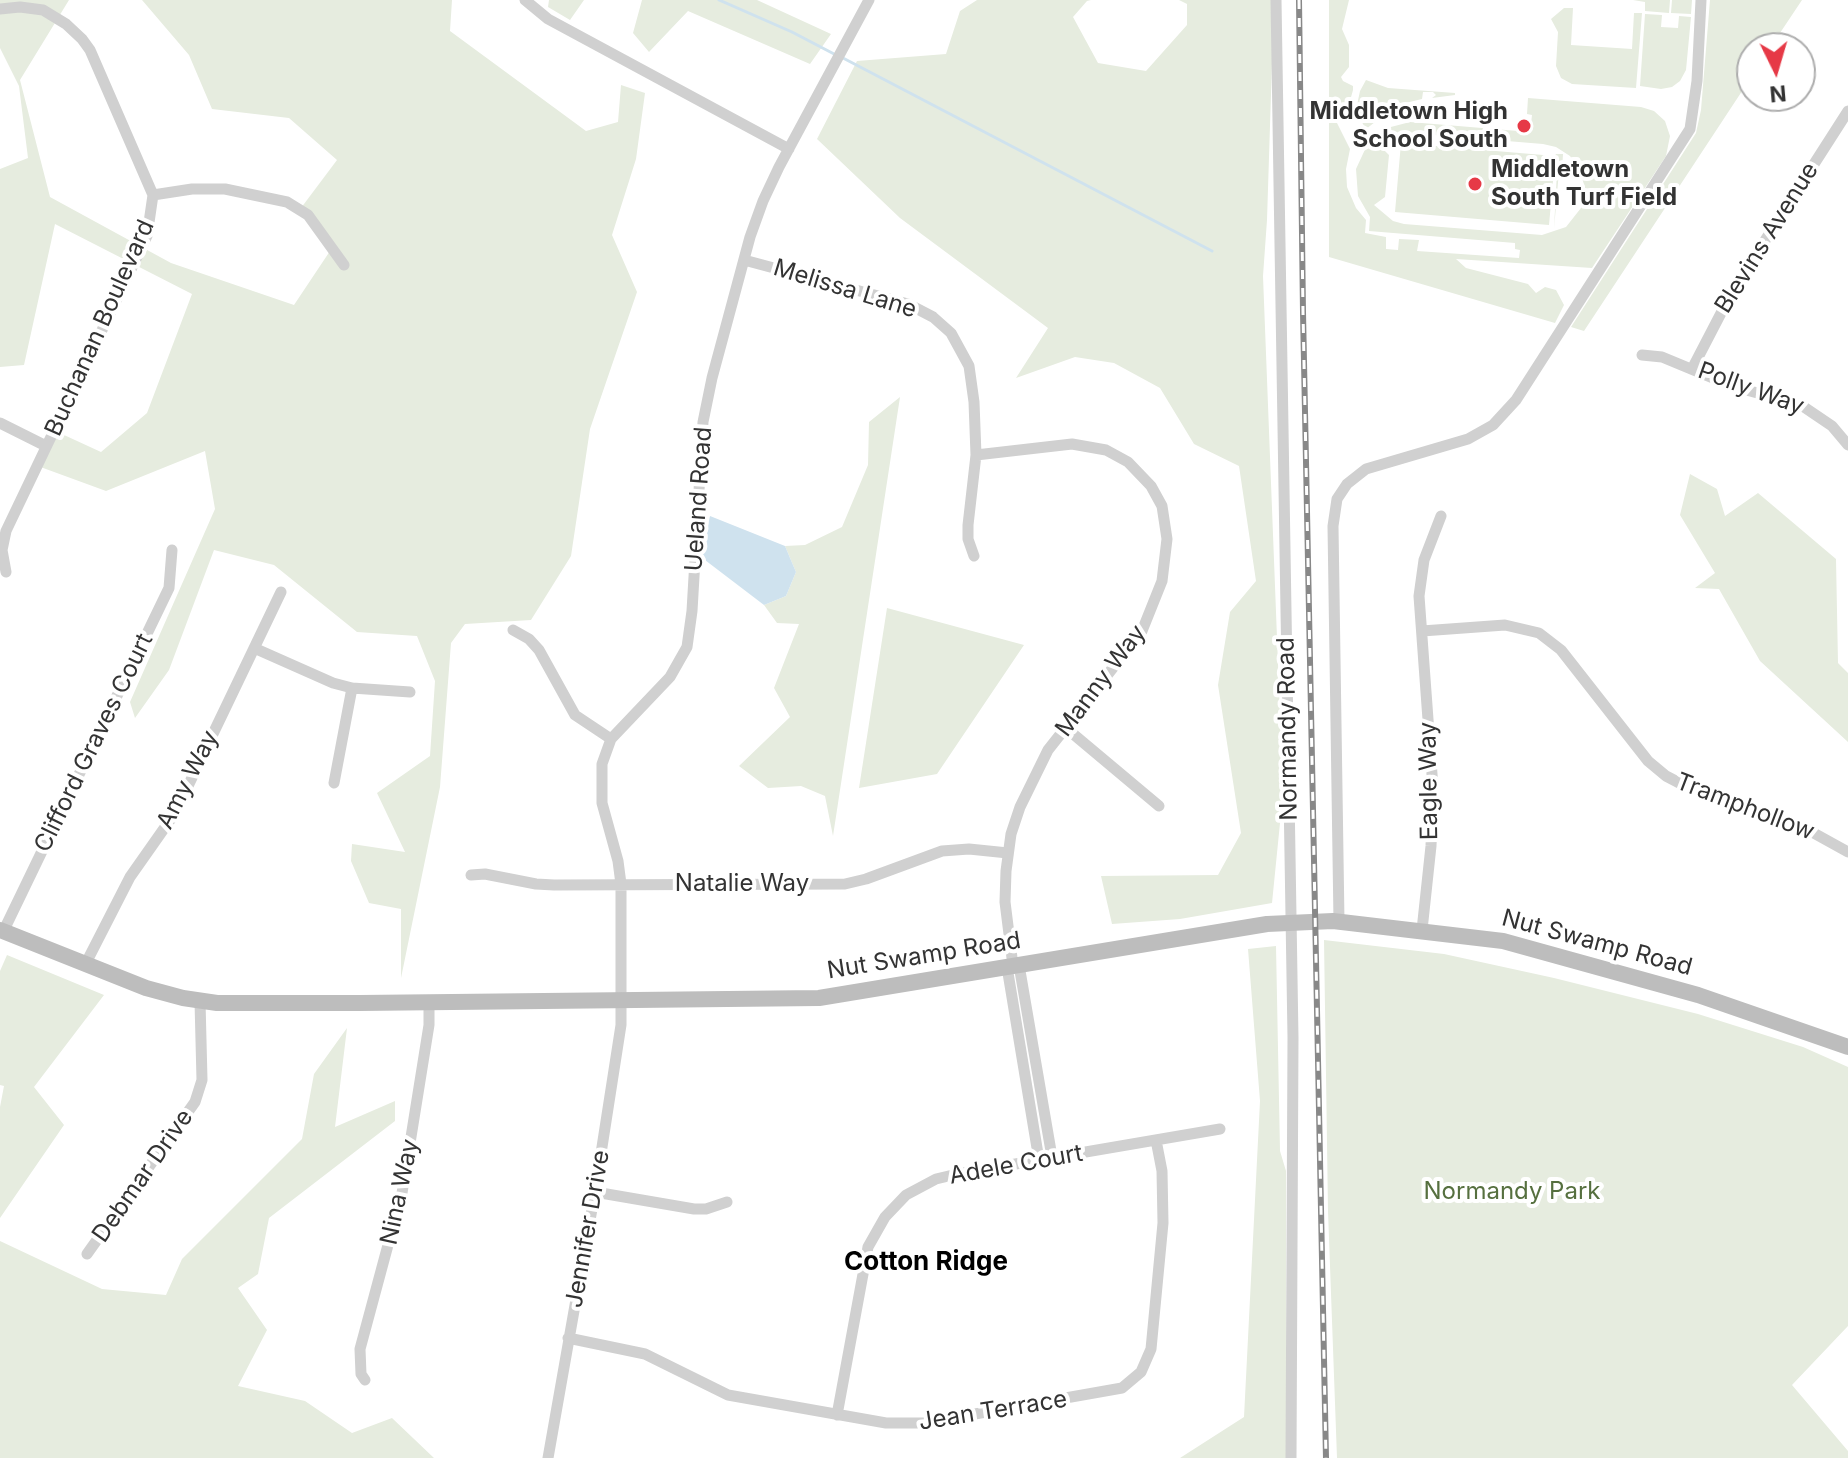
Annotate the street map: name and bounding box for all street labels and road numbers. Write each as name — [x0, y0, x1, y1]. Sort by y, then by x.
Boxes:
street label: Blevins Avenue — [1709, 157, 1825, 319]
street label: Buchanan Boulevard — [39, 215, 161, 441]
street label: Melissa Lane — [770, 254, 920, 324]
street label: Polly Way — [1694, 357, 1808, 421]
street label: Ueland Road — [680, 426, 718, 572]
street label: Manny Way — [1050, 619, 1152, 743]
street label: Clifford Graves Court — [29, 629, 159, 857]
street label: Normandy Road — [1272, 637, 1304, 821]
street label: Eagle Way — [1414, 722, 1444, 840]
street label: Amy Way — [151, 726, 225, 834]
street label: Tramphollow — [1672, 767, 1818, 847]
street label: Natalie Way — [675, 870, 809, 898]
street label: Nut Swamp Road — [1499, 904, 1695, 982]
street label: Nut Swamp Road — [825, 926, 1023, 986]
street label: Debmar Drive — [87, 1104, 199, 1248]
street label: Nina Way — [375, 1137, 425, 1247]
street label: Adele Court — [947, 1139, 1085, 1191]
street label: Jennifer Drive — [560, 1148, 616, 1310]
street label: Jean Terrace — [917, 1385, 1069, 1437]

